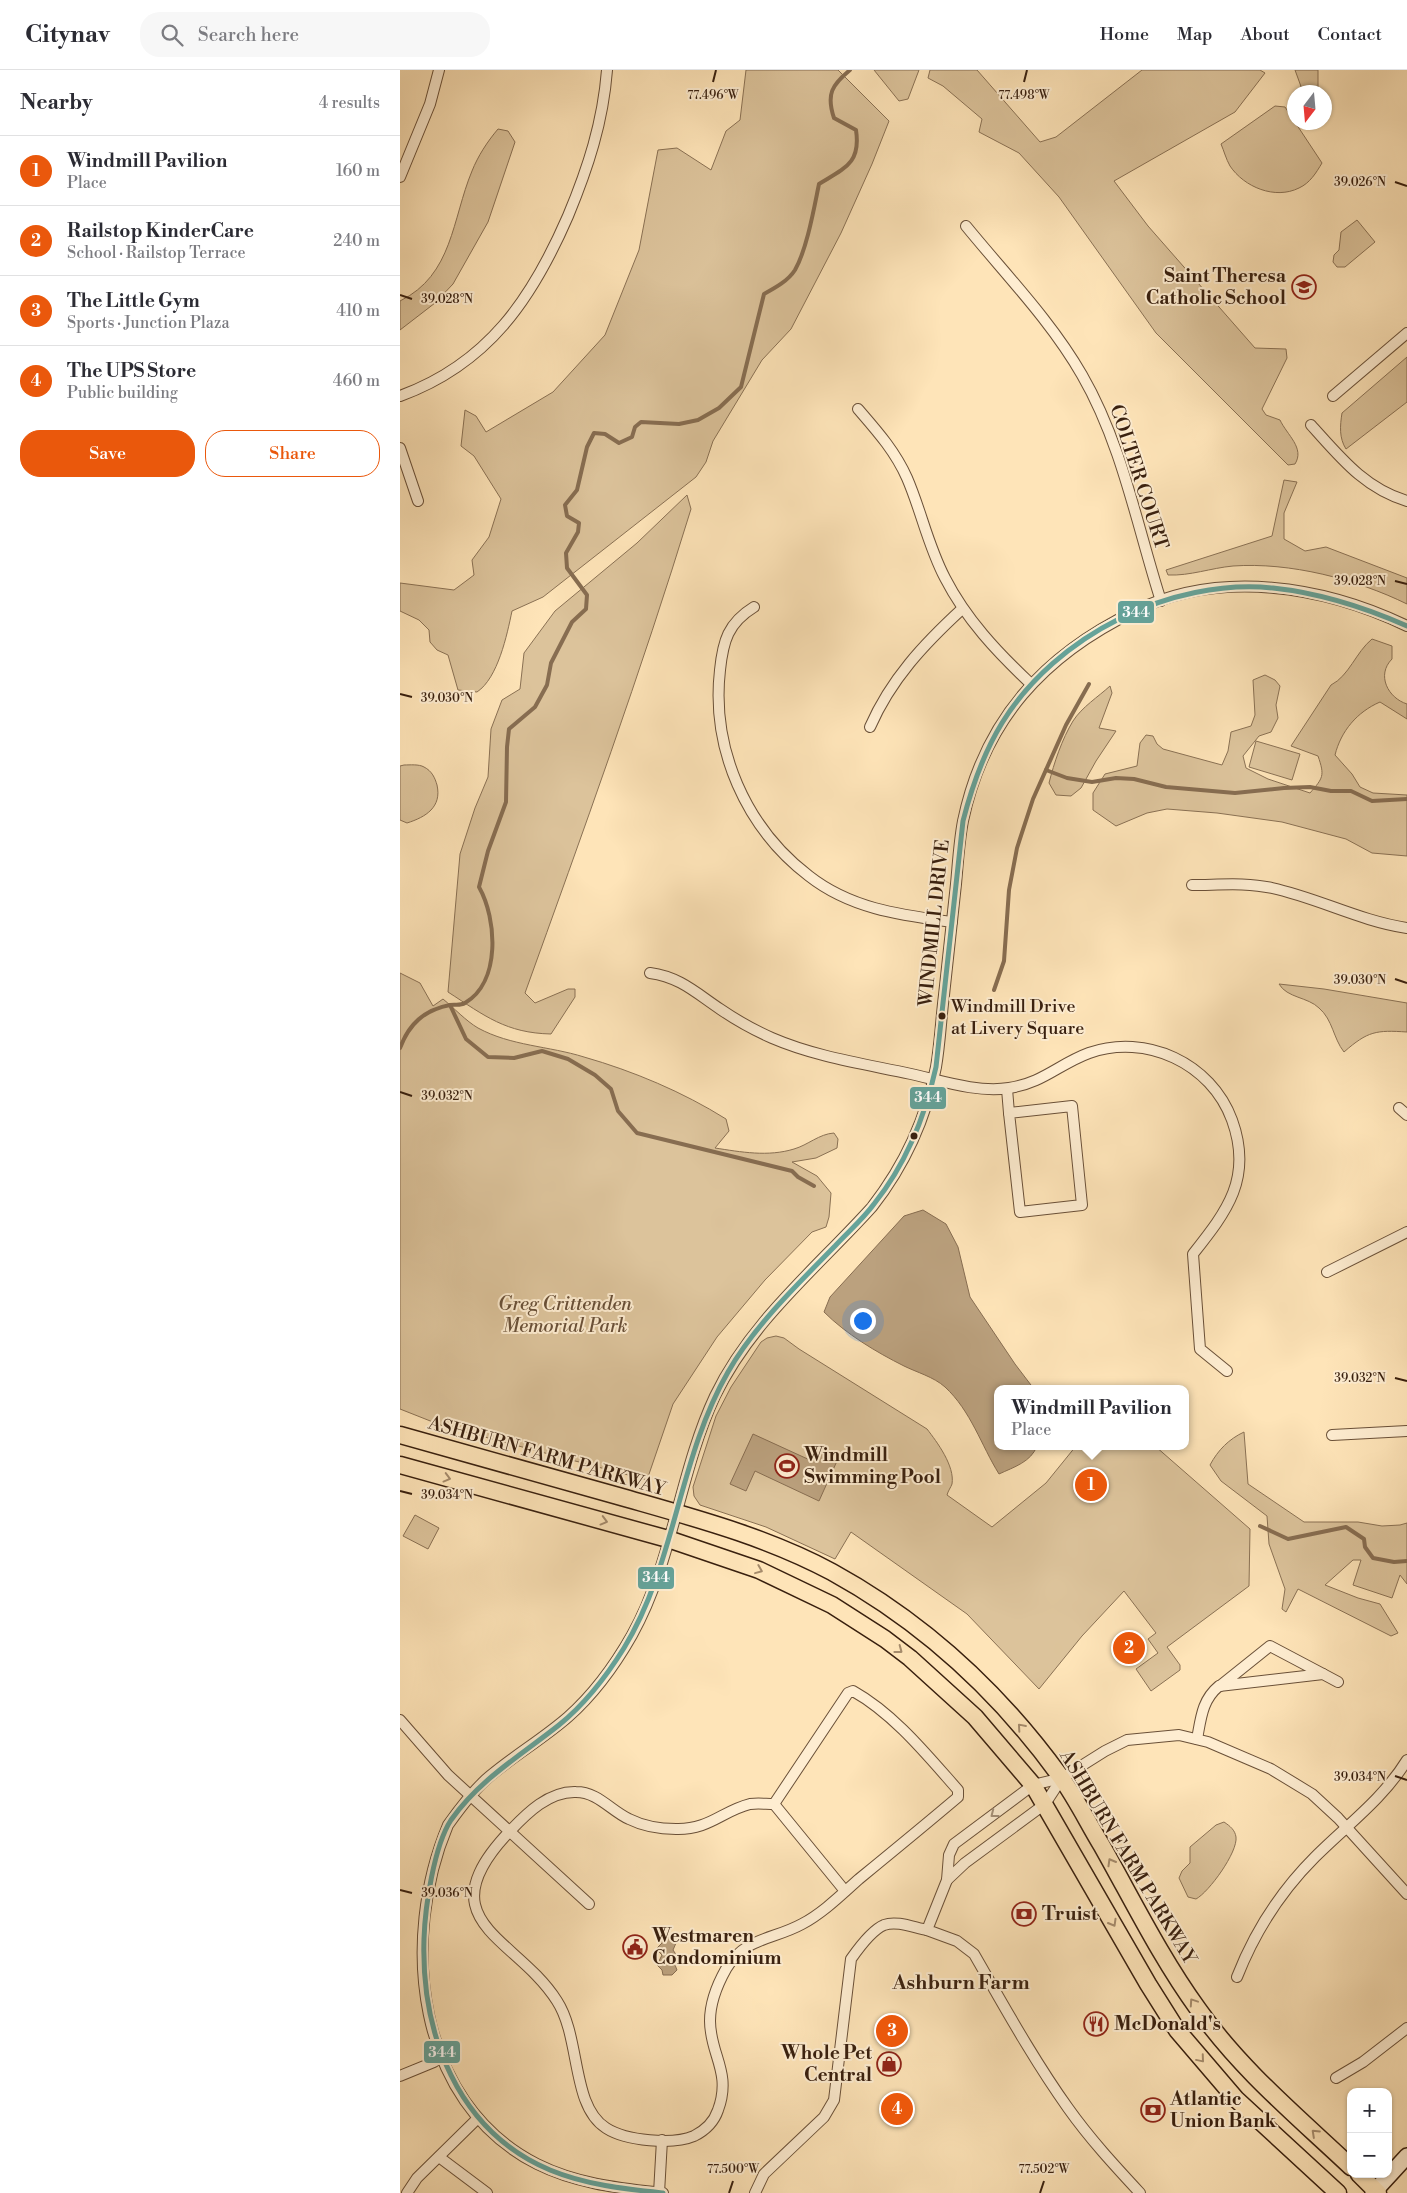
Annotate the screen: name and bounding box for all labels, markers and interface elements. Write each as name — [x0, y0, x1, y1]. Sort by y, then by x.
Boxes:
search box — [140, 12, 490, 57]
text: Citynav — [25, 20, 110, 50]
icon: search — [158, 21, 186, 49]
text: Search here — [198, 23, 299, 47]
text: Home — [1100, 23, 1149, 46]
text: Map — [1177, 23, 1213, 46]
text: About — [1241, 23, 1290, 46]
text: Contact — [1318, 23, 1382, 46]
north arrow — [1287, 85, 1332, 130]
text: 77.496°W — [687, 88, 740, 103]
text: 77.498°W — [998, 88, 1051, 103]
text: Nearby — [20, 90, 93, 116]
text: 4 results — [319, 93, 380, 113]
text: Windmill Pavilion — [67, 149, 227, 173]
text: 1 — [32, 161, 40, 181]
text: 160 m — [336, 161, 380, 181]
text: Place — [67, 173, 107, 193]
text: 39.026°N — [1334, 175, 1386, 190]
text: Railstop KinderCare — [67, 219, 254, 243]
text: 2 — [31, 231, 41, 251]
text: 240 m — [333, 231, 380, 251]
text: School · Railstop Terrace — [67, 243, 246, 263]
place label: Saint Theresa Catholic School — [1146, 264, 1287, 310]
school or university icon: Saint Theresa Catholic School — [1291, 274, 1317, 300]
text: The Little Gym — [67, 289, 200, 313]
text: 39.028°N — [421, 292, 473, 307]
text: 3 — [31, 301, 41, 321]
text: 410 m — [336, 301, 380, 321]
text: Sports · Junction Plaza — [67, 313, 230, 333]
text: The UPS Store — [67, 359, 196, 383]
text: 4 — [31, 371, 41, 391]
text: 460 m — [333, 371, 380, 391]
text: Public building — [67, 383, 178, 403]
street label: COLTER COURT — [1104, 401, 1174, 553]
button: Save — [20, 430, 195, 477]
button: Share — [205, 430, 380, 477]
text: 39.028°N — [1334, 574, 1386, 589]
line badge: 344 — [1117, 600, 1155, 624]
text: 344 — [1122, 604, 1150, 622]
text: 39.030°N — [421, 691, 473, 706]
street label: WINDMILL DRIVE — [913, 838, 955, 1009]
text: 39.030°N — [1334, 973, 1386, 988]
place label: Windmill Drive at Livery Square — [950, 995, 1084, 1040]
marker: Windmill Drive at Livery Square — [937, 1011, 947, 1021]
line badge: 344 — [909, 1086, 947, 1110]
text: 39.032°N — [421, 1089, 473, 1104]
text: 344 — [914, 1089, 942, 1107]
unlabelled marker — [909, 1131, 919, 1141]
park label: Greg Crittenden Memorial Park — [498, 1292, 632, 1338]
your location — [850, 1308, 876, 1334]
text: 39.032°N — [1334, 1371, 1386, 1386]
popup — [994, 1385, 1189, 1450]
text: Windmill Pavilion — [1011, 1396, 1172, 1420]
street label: ASHBURN FARM PARKWAY — [425, 1410, 670, 1502]
text: Place — [1011, 1420, 1051, 1440]
place label: Windmill Swimming Pool — [803, 1443, 941, 1489]
sports icon: Windmill Swimming Pool — [774, 1453, 800, 1479]
pin: 1 — [1075, 1466, 1107, 1504]
one-way arrow — [443, 1472, 451, 1483]
text: 39.034°N — [421, 1488, 473, 1503]
one-way arrow — [599, 1516, 607, 1526]
one-way arrow — [754, 1564, 762, 1574]
line badge: 344 — [637, 1566, 675, 1590]
text: 344 — [642, 1569, 670, 1587]
pin: 2 — [1113, 1629, 1145, 1667]
one-way arrow — [893, 1645, 902, 1653]
one-way arrow — [1018, 1723, 1027, 1732]
street label: ASHBURN FARM PARKWAY — [1054, 1745, 1202, 1970]
text: 39.034°N — [1334, 1770, 1386, 1785]
one-way arrow — [990, 1808, 1000, 1817]
one-way arrow — [1107, 1858, 1117, 1867]
text: 39.036°N — [421, 1886, 473, 1901]
bank icon: Truist — [1011, 1901, 1037, 1927]
place label: Truist — [1042, 1902, 1098, 1926]
one-way arrow — [1107, 1917, 1117, 1926]
place label: Westmaren Condominium — [651, 1924, 782, 1970]
public building icon: Westmaren Condominium — [622, 1934, 648, 1960]
district label: Ashburn Farm — [891, 1971, 1030, 1996]
one-way arrow — [1190, 1998, 1199, 2008]
restaurant icon: McDonald's — [1083, 2011, 1109, 2037]
pin: 3 — [876, 2012, 908, 2050]
place label: McDonald's — [1114, 2012, 1221, 2036]
line badge: 344 — [423, 2040, 461, 2064]
place label: Whole Pet Central — [780, 2041, 872, 2087]
text: 344 — [428, 2044, 456, 2062]
shop icon: Whole Pet Central — [876, 2051, 902, 2077]
one-way arrow — [1195, 2053, 1204, 2062]
place label: Atlantic Union Bank — [1169, 2087, 1277, 2133]
map controls — [1347, 2088, 1392, 2178]
button: + — [1347, 2088, 1392, 2133]
pin: 4 — [881, 2090, 913, 2128]
bank icon: Atlantic Union Bank — [1140, 2097, 1166, 2123]
one-way arrow — [1312, 2130, 1321, 2139]
button: − — [1347, 2133, 1392, 2178]
text: 77.500°W — [707, 2162, 760, 2177]
text: 77.502°W — [1019, 2162, 1071, 2177]

